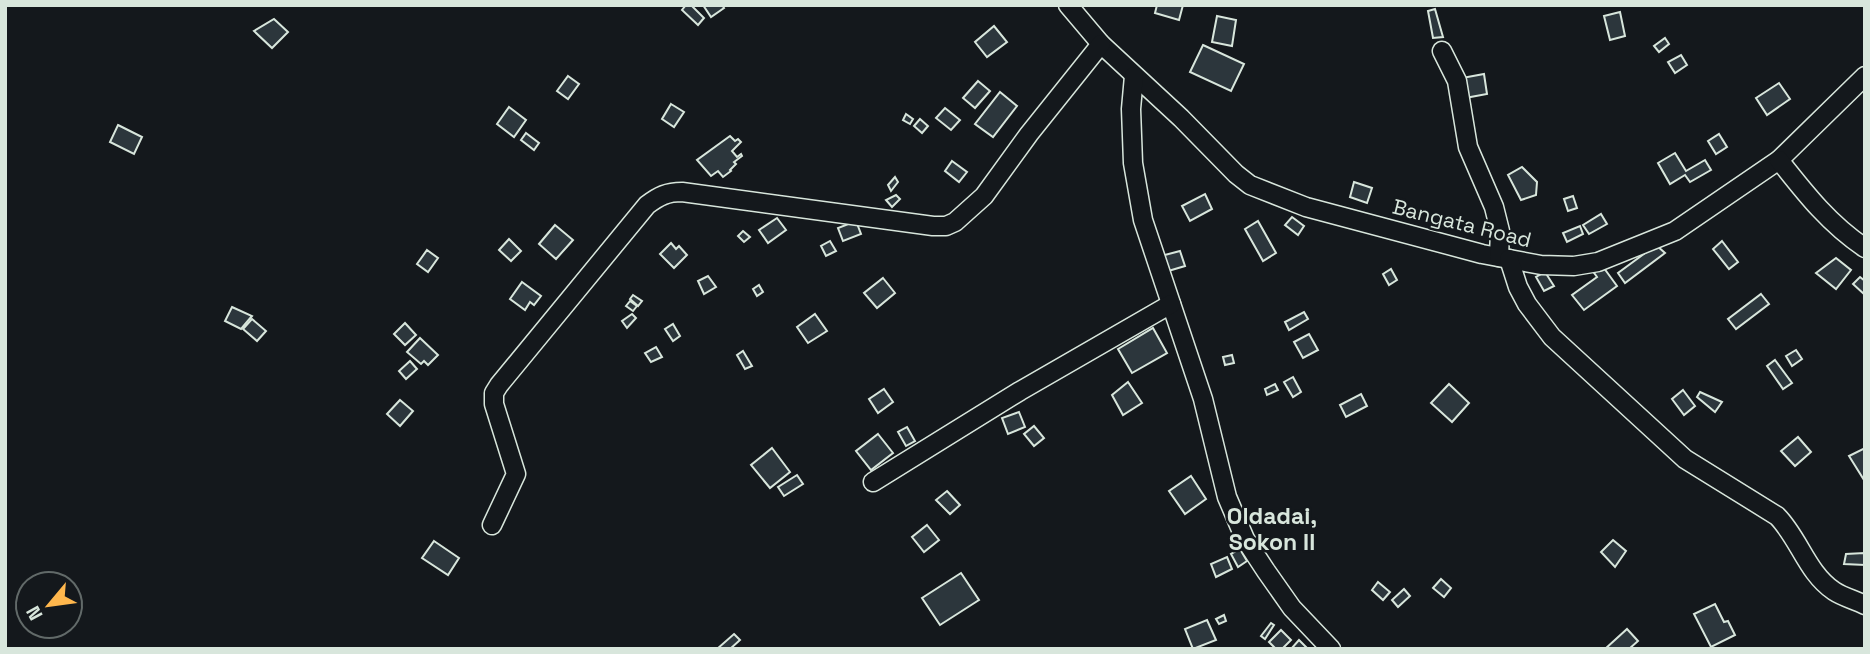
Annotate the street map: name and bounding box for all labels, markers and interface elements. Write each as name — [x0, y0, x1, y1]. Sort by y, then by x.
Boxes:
street label: Bangata Road — [1390, 193, 1534, 253]
district label: Oldadai, Sokon II — [1227, 501, 1317, 557]
north arrow — [14, 570, 84, 640]
text: N — [21, 601, 49, 625]

